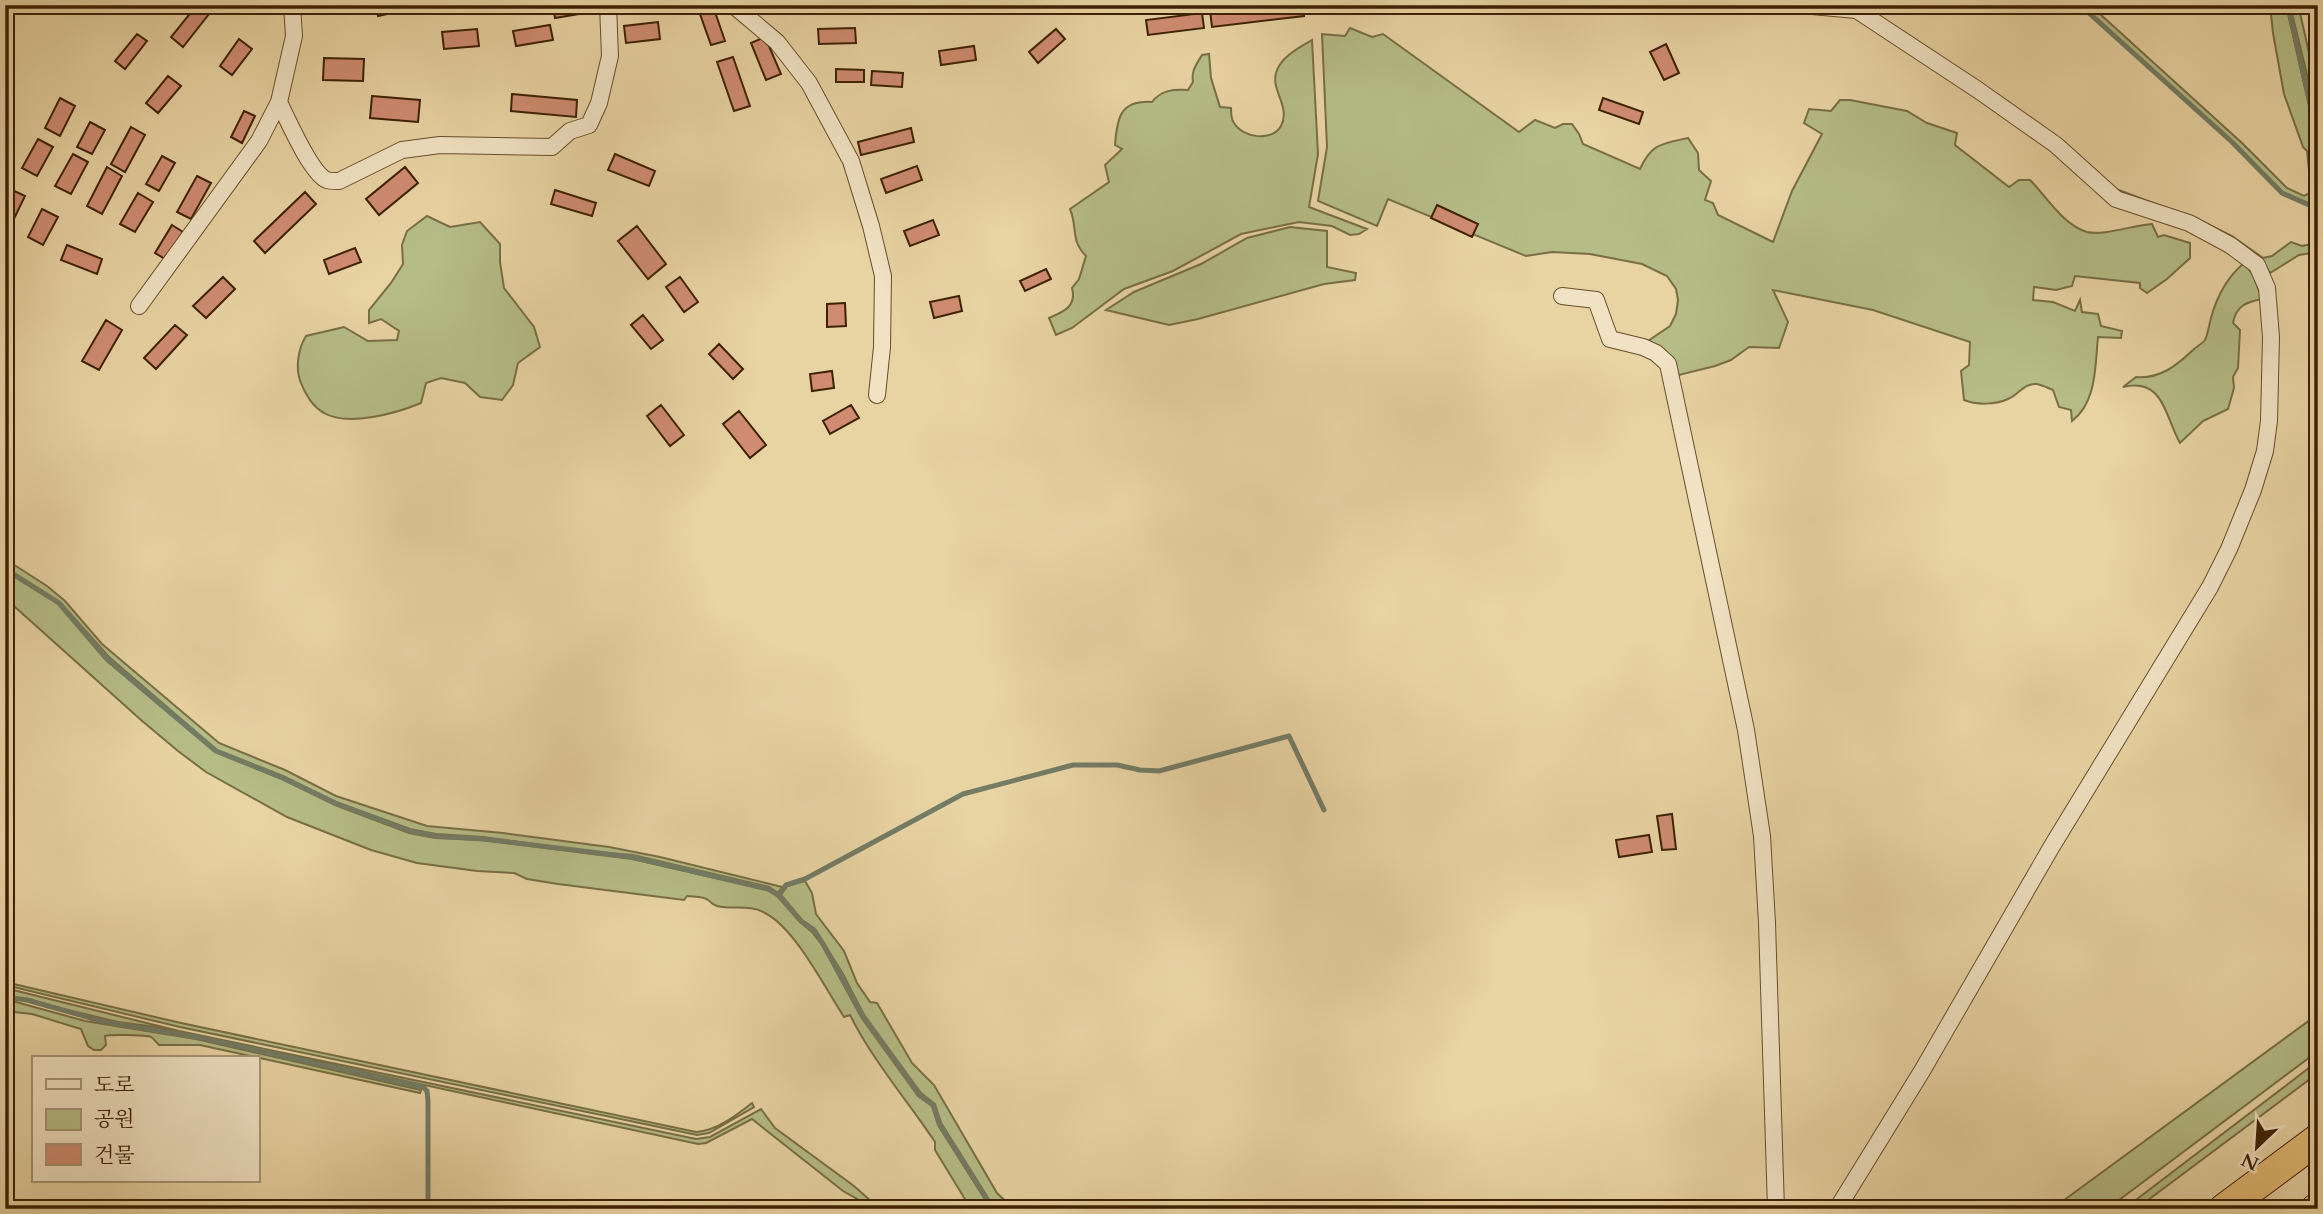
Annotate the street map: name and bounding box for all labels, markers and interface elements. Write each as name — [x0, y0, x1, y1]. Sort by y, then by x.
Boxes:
legend — [32, 1056, 259, 1182]
text: 도로 — [94, 1071, 135, 1100]
text: 공원 — [94, 1105, 135, 1134]
north arrow — [2222, 1112, 2292, 1182]
text: 건물 — [94, 1141, 135, 1170]
text: N — [2237, 1146, 2263, 1177]

